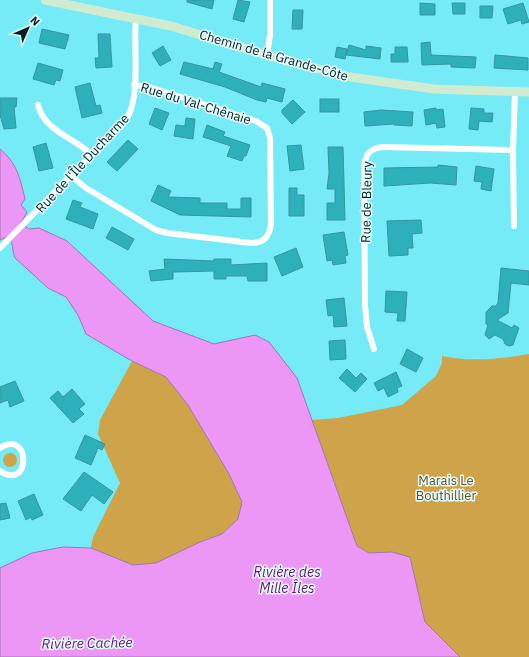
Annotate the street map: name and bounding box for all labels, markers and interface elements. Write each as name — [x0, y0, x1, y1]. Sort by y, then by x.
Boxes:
north arrow — [8, 8, 48, 48]
text: N — [27, 13, 43, 29]
street label: Chemin de la Grande-Côte — [197, 26, 350, 85]
street label: Rue du Val-Chênaie — [139, 79, 253, 128]
street label: Rue de l'Île Ducharme — [32, 110, 133, 216]
street label: Rue de Bleury — [357, 161, 376, 243]
park label: Marais Le Bouthillier — [416, 472, 476, 504]
water label: Rivière des Mille Îles — [253, 563, 321, 597]
water label: Rivière Cachée — [41, 633, 133, 653]

